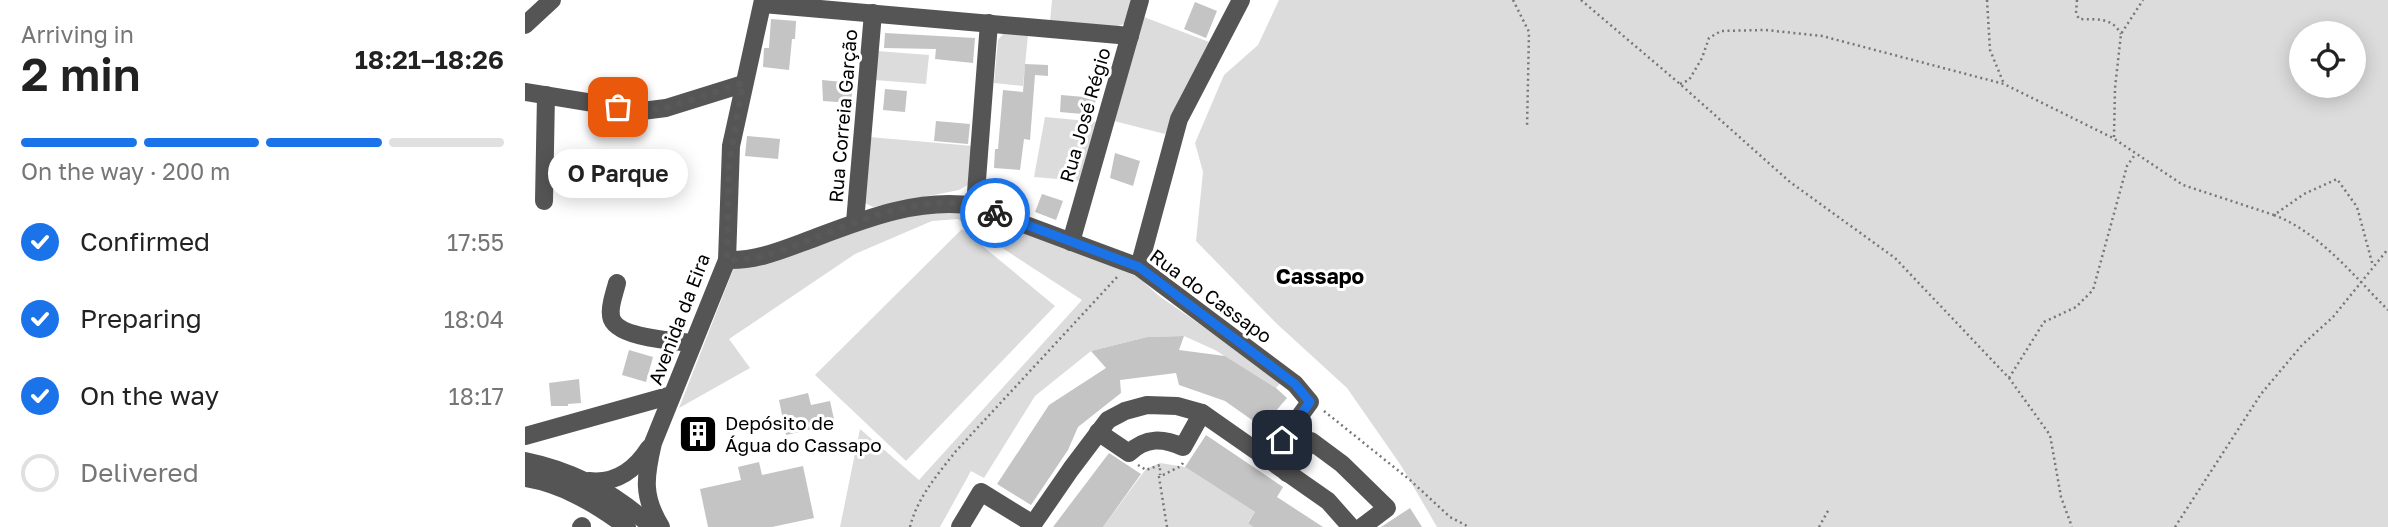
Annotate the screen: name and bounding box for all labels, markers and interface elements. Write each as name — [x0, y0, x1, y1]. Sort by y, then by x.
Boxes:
text: Arriving in — [21, 20, 134, 48]
map controls — [2289, 21, 2366, 98]
button: locate — [2289, 21, 2366, 98]
street label: Rua Correia Garção — [823, 28, 862, 204]
text: 18:21–18:26 — [355, 44, 504, 75]
street label: Rua José Régio — [1054, 45, 1115, 185]
text: 2 min — [21, 46, 141, 101]
pin — [588, 77, 648, 137]
icon: bag — [599, 88, 637, 126]
callout: O Parque — [548, 149, 688, 198]
text: On the way · 200 m — [21, 157, 230, 185]
text: O Parque — [567, 159, 669, 187]
courier — [960, 178, 1030, 248]
icon: bike — [976, 194, 1014, 232]
icon: check — [21, 223, 59, 261]
text: Confirmed — [80, 226, 210, 257]
text: 17:55 — [447, 228, 504, 256]
street label: Rua do Cassapo — [1146, 244, 1277, 348]
street label: Avenida da Eira — [643, 250, 714, 388]
district label: Cassapo — [1276, 263, 1364, 289]
icon: check — [21, 300, 59, 338]
text: Preparing — [80, 303, 202, 334]
text: 18:04 — [444, 305, 504, 333]
icon: check — [21, 377, 59, 415]
text: On the way — [80, 380, 219, 411]
text: 18:17 — [449, 382, 504, 410]
pin — [1252, 410, 1312, 470]
place label: Depósito de Água do Cassapo — [725, 411, 882, 456]
building icon: Depósito de Água do Cassapo — [677, 413, 719, 455]
icon: home — [1263, 421, 1301, 459]
text: Delivered — [80, 457, 199, 488]

